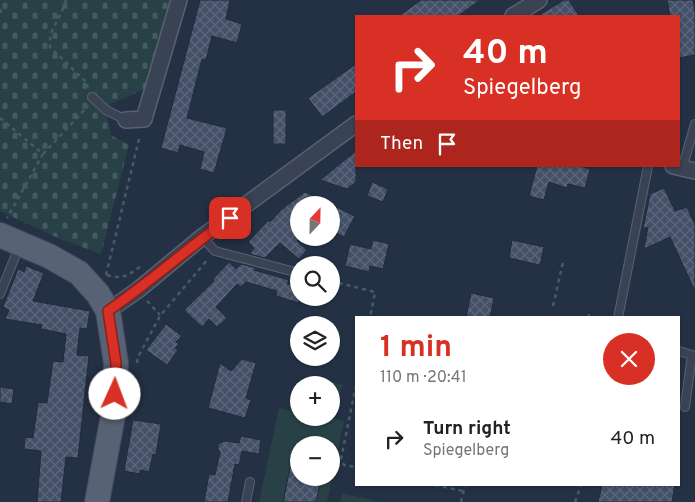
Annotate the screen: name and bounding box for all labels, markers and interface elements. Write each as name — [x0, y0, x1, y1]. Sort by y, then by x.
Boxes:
text: 40 m — [463, 32, 548, 76]
icon: right — [380, 35, 445, 100]
text: Spiegelberg — [463, 75, 581, 102]
icon: arrive — [433, 130, 461, 158]
text: Then — [380, 132, 423, 156]
north arrow — [290, 196, 340, 246]
map controls — [290, 196, 340, 486]
pin — [209, 197, 251, 239]
icon: arrive — [216, 204, 244, 232]
button: search — [290, 256, 340, 306]
button: layers — [290, 316, 340, 366]
text: 1 min — [380, 330, 452, 367]
button: close — [603, 333, 655, 385]
position arrow — [88, 367, 140, 419]
text: 110 m · 20:41 — [380, 368, 467, 388]
button: + — [290, 376, 340, 426]
text: Turn right — [423, 417, 511, 441]
icon: right — [380, 425, 408, 453]
text: 40 m — [610, 427, 655, 451]
button: − — [290, 436, 340, 486]
text: Spiegelberg — [423, 441, 509, 461]

